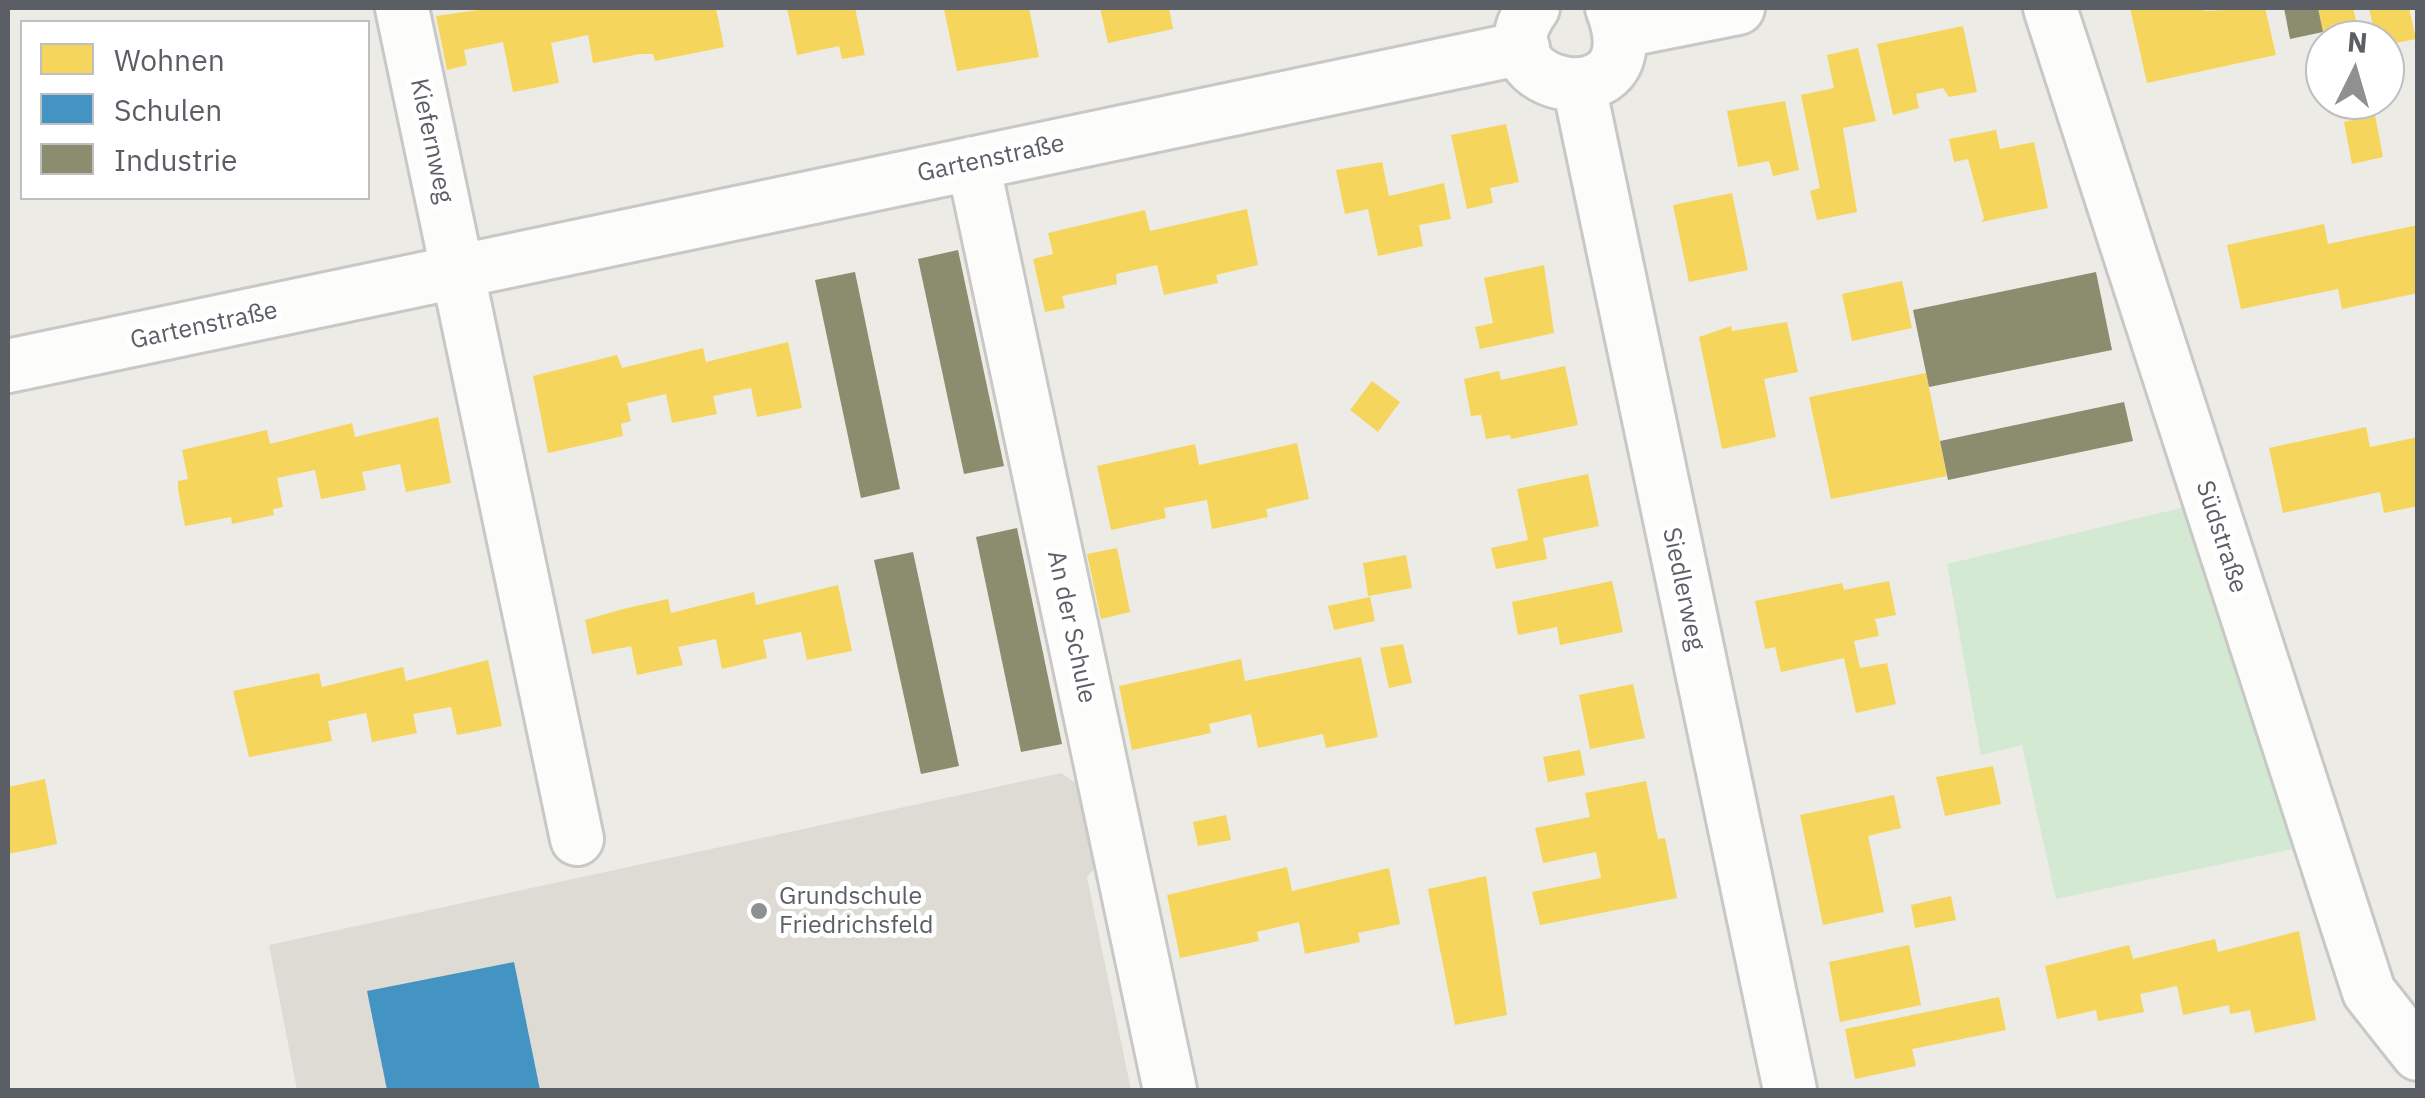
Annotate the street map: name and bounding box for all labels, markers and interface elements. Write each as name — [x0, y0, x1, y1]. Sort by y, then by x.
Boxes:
legend — [20, 20, 370, 200]
north arrow — [2305, 20, 2405, 120]
text: N — [2346, 22, 2369, 61]
text: Wohnen — [114, 40, 225, 79]
street label: Kiefernweg — [403, 76, 459, 206]
text: Schulen — [114, 90, 222, 129]
street label: Gartenstraße — [915, 129, 1067, 189]
text: Industrie — [114, 140, 237, 179]
street label: Gartenstraße — [128, 296, 280, 356]
street label: Südstraße — [2189, 477, 2253, 597]
street label: Siedlerweg — [1655, 525, 1711, 653]
street label: An der Schule — [1040, 548, 1102, 706]
place label: Grundschule Friedrichsfeld — [779, 882, 933, 941]
marker: Grundschule Friedrichsfeld — [748, 900, 770, 922]

